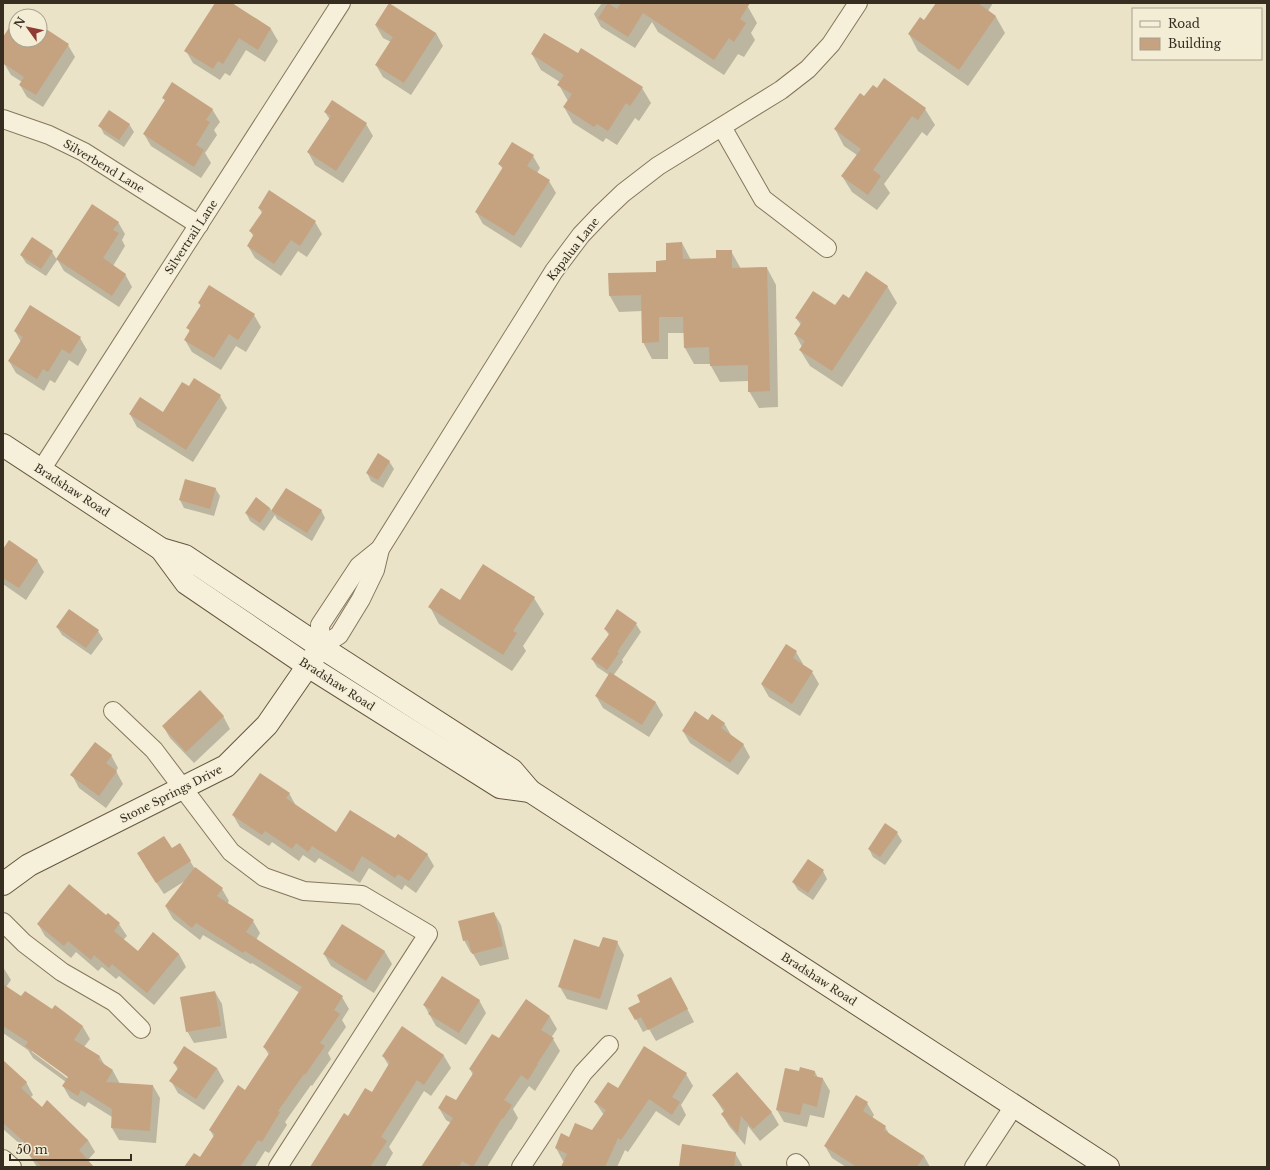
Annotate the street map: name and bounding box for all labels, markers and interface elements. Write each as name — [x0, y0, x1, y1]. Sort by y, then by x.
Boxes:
north arrow — [8, 8, 48, 48]
legend — [1132, 8, 1262, 60]
text: N — [11, 14, 29, 31]
text: Road — [1168, 16, 1200, 31]
text: Building — [1168, 36, 1222, 51]
street label: Silverbend Lane — [61, 136, 147, 196]
street label: Silvertrail Lane — [162, 197, 220, 277]
street label: Kapalua Lane — [544, 215, 602, 283]
street label: Bradshaw Road — [32, 460, 113, 520]
street label: Bradshaw Road — [297, 654, 378, 714]
street label: Stone Springs Drive — [118, 762, 224, 826]
street label: Bradshaw Road — [779, 949, 860, 1009]
scale bar — [10, 1136, 131, 1162]
text: 50 m — [16, 1142, 48, 1157]

